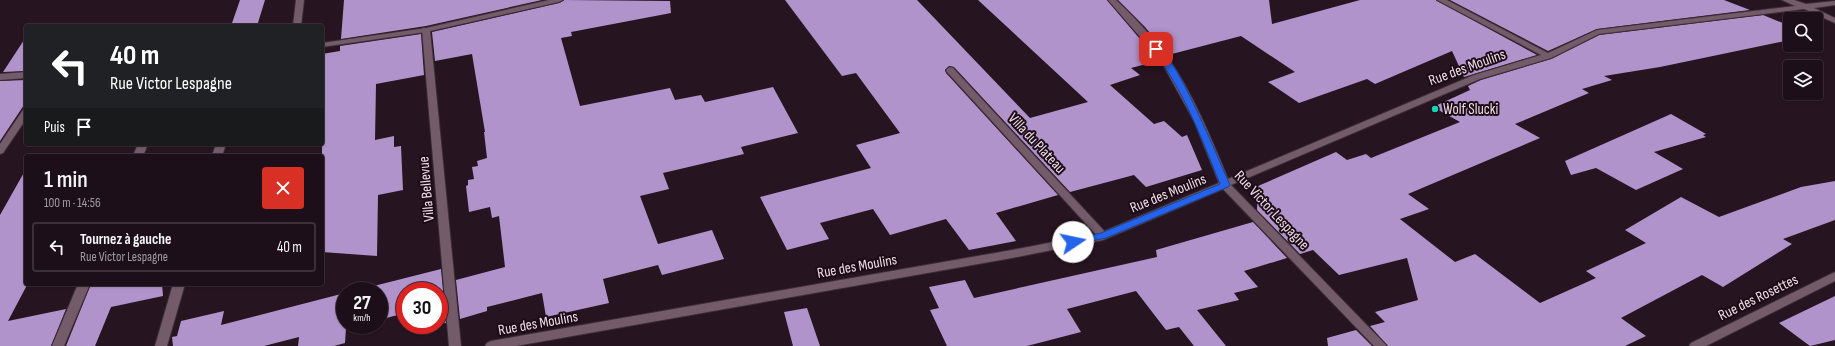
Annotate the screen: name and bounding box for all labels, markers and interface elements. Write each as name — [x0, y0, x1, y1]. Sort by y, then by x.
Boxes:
map controls — [1783, 12, 1823, 100]
button: search — [1783, 12, 1823, 52]
pin — [1139, 32, 1173, 66]
icon: arrive — [1145, 38, 1167, 60]
text: 40 m — [110, 39, 159, 72]
icon: left — [44, 40, 96, 92]
street label: Rue des Moulins — [1426, 45, 1508, 90]
button: layers — [1783, 60, 1823, 100]
text: Rue Victor Lespagne — [110, 73, 232, 94]
place label: Wolf Slucki — [1443, 100, 1498, 119]
marker: Wolf Slucki — [1430, 104, 1440, 114]
street label: Villa du Plateau — [1004, 109, 1069, 177]
icon: arrive — [73, 116, 95, 138]
text: Puis — [44, 118, 65, 137]
street label: Villa Bellevue — [414, 155, 439, 222]
text: 1 min — [44, 165, 88, 194]
button: close — [262, 167, 304, 209]
street label: Rue Victor Lespagne — [1230, 167, 1313, 254]
street label: Rue des Moulins — [1127, 170, 1209, 217]
text: 100 m · 14:56 — [44, 195, 101, 211]
position arrow — [1052, 221, 1094, 263]
text: Tournez à gauche — [80, 230, 171, 249]
icon: left — [46, 236, 68, 258]
text: 40 m — [277, 238, 302, 257]
text: Rue Victor Lespagne — [80, 249, 168, 265]
street label: Rue des Moulins — [816, 250, 899, 283]
street label: Rue des Rosettes — [1715, 270, 1801, 325]
speed limit sign: 30 — [396, 282, 448, 334]
text: 27 — [353, 291, 371, 315]
street label: Rue des Moulins — [497, 307, 580, 340]
text: km/h — [353, 312, 371, 324]

